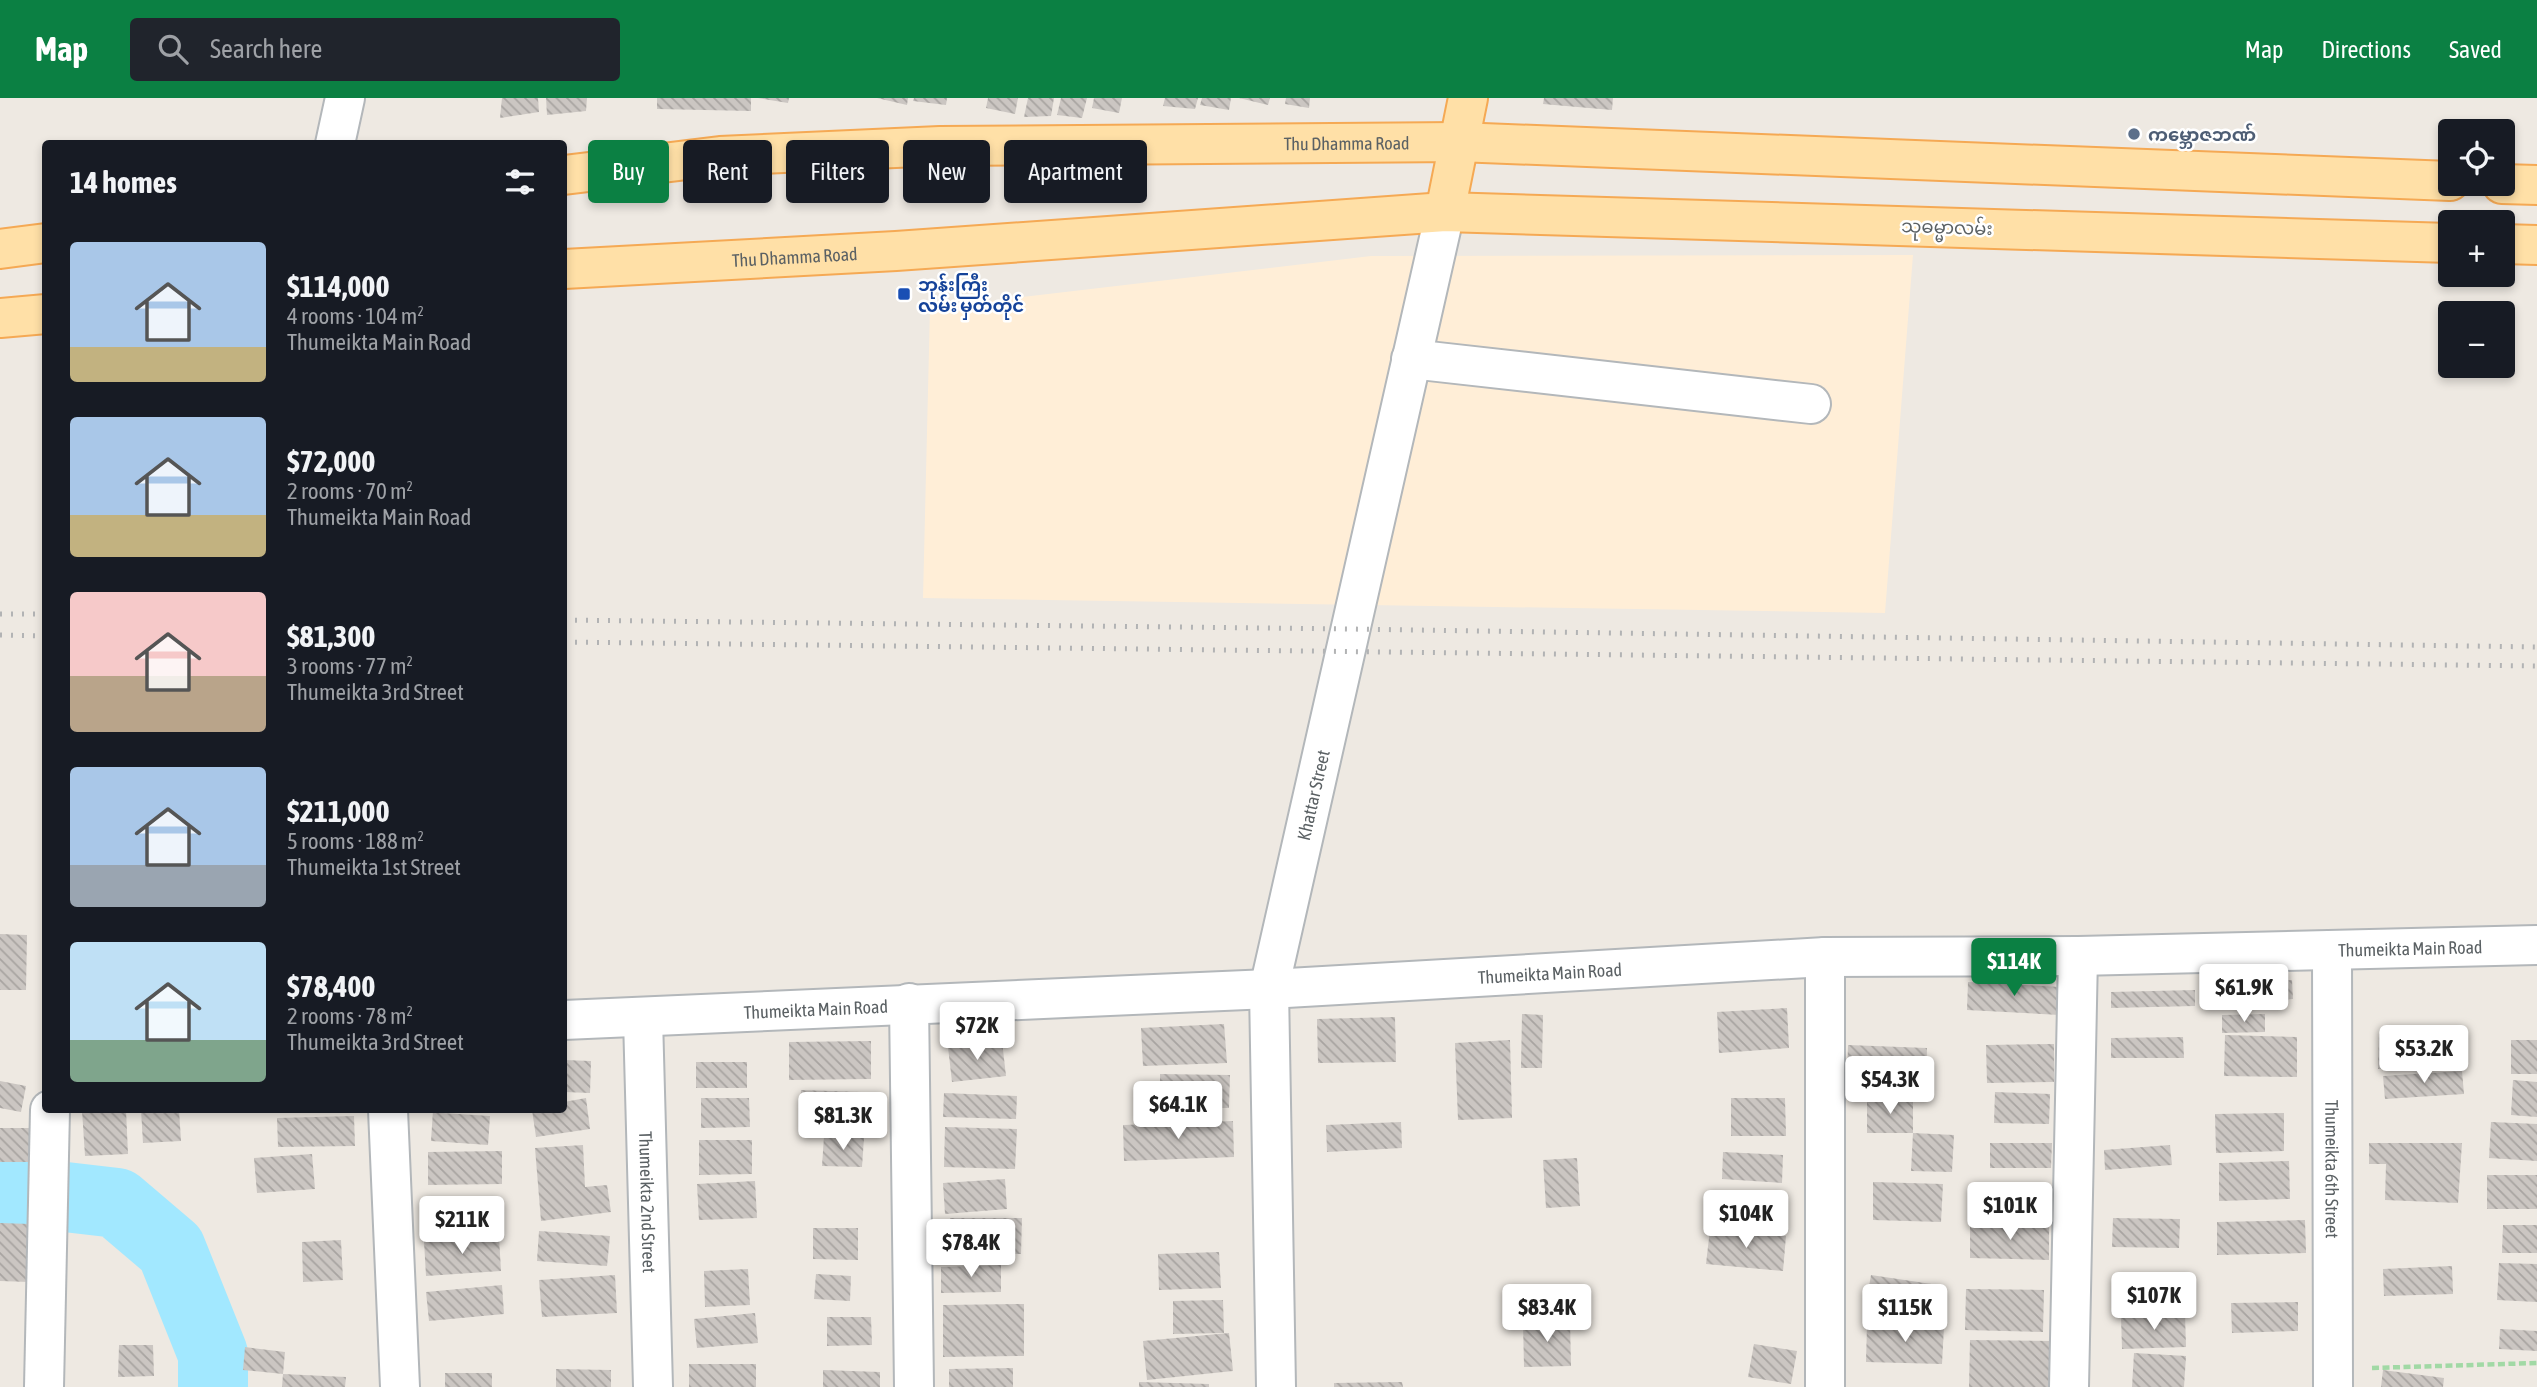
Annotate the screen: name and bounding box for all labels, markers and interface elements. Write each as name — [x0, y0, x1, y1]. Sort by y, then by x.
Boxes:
search box — [130, 18, 620, 81]
text: Map — [35, 30, 88, 68]
icon: search — [154, 30, 192, 68]
text: Search here — [210, 34, 322, 64]
text: Map — [2245, 36, 2283, 63]
text: Directions — [2321, 36, 2411, 63]
text: Saved — [2449, 36, 2502, 63]
map controls — [2438, 119, 2515, 378]
button: locate — [2438, 119, 2515, 196]
place label: ကမ္ဘောဇဘဏ် — [2148, 123, 2256, 149]
marker: ကမ္ဘောဇဘဏ် — [2126, 126, 2142, 142]
street label: Thu Dhamma Road — [1284, 132, 1410, 154]
chip: Buy — [588, 140, 669, 203]
chip: Rent — [683, 140, 772, 203]
chip: Filters — [786, 140, 889, 203]
chip: New — [903, 140, 990, 203]
chip: Apartment — [1004, 140, 1147, 203]
icon: filters — [501, 163, 539, 201]
text: 14 homes — [70, 165, 177, 199]
button: + — [2438, 210, 2515, 287]
street label: သုဓမ္မာလမ်း — [1901, 213, 1993, 245]
street label: Thu Dhamma Road — [731, 243, 858, 270]
text: $114,000 — [287, 269, 390, 303]
icon: home — [126, 270, 210, 354]
place label: ဘုန်းကြီး လမ်း မှတ်တိုင် — [918, 273, 1024, 320]
marker: ဘုန်းကြီး လမ်း မှတ်တိုင် — [896, 286, 912, 302]
button: − — [2438, 301, 2515, 378]
text: 4 rooms · 104 m² — [287, 303, 424, 329]
text: Thumeikta Main Road — [287, 329, 471, 355]
text: $72,000 — [287, 444, 375, 478]
icon: home — [126, 445, 210, 529]
text: 2 rooms · 70 m² — [287, 478, 413, 504]
text: Thumeikta Main Road — [287, 504, 471, 530]
text: $81,300 — [287, 619, 375, 653]
icon: home — [126, 620, 210, 704]
text: 3 rooms · 77 m² — [287, 653, 413, 679]
text: Thumeikta 3rd Street — [287, 679, 464, 705]
street label: Khattar Street — [1293, 748, 1333, 842]
text: $211,000 — [287, 794, 390, 828]
icon: home — [126, 795, 210, 879]
text: 5 rooms · 188 m² — [287, 828, 424, 854]
text: Thumeikta 1st Street — [287, 854, 461, 880]
street label: Thumeikta Main Road — [2338, 936, 2483, 960]
pin: $114K — [1965, 939, 2063, 998]
text: $114K — [1987, 948, 2041, 974]
street label: Thumeikta Main Road — [1477, 958, 1623, 987]
pin: $61.9K — [2187, 964, 2301, 1024]
text: $78,400 — [287, 969, 375, 1003]
icon: home — [126, 970, 210, 1054]
text: $61.9K — [2215, 974, 2273, 1000]
street label: Thumeikta Main Road — [743, 995, 888, 1023]
pin: $72K — [936, 1002, 1018, 1062]
text: 2 rooms · 78 m² — [287, 1003, 413, 1029]
text: $72K — [956, 1012, 998, 1038]
pin: $53.2K — [2367, 1026, 2481, 1085]
text: Thumeikta 3rd Street — [287, 1029, 464, 1055]
text: $53.2K — [2395, 1035, 2453, 1061]
pin: $54.3K — [1833, 1056, 1947, 1116]
text: $54.3K — [1861, 1066, 1919, 1092]
pin: $64.1K — [1121, 1082, 1235, 1141]
text: $64.1K — [1149, 1091, 1207, 1117]
pin: $81.3K — [786, 1093, 900, 1152]
street label: Thumeikta 6th Street — [2322, 1100, 2343, 1238]
text: $81.3K — [814, 1102, 872, 1128]
street label: Thumeikta 2nd Street — [636, 1131, 660, 1273]
pin: $101K — [1961, 1182, 2059, 1242]
pin: $104K — [1697, 1190, 1795, 1250]
text: $101K — [1983, 1192, 2037, 1218]
pin: $211K — [413, 1196, 511, 1256]
text: $104K — [1719, 1200, 1773, 1226]
text: $211K — [435, 1206, 489, 1232]
pin: $78.4K — [914, 1220, 1028, 1279]
text: $78.4K — [942, 1229, 1000, 1255]
pin: $107K — [2105, 1272, 2203, 1332]
text: $107K — [2127, 1282, 2181, 1308]
pin: $83.4K — [1490, 1284, 1604, 1344]
pin: $115K — [1856, 1284, 1954, 1344]
text: $83.4K — [1518, 1294, 1576, 1320]
text: $115K — [1878, 1294, 1932, 1320]

